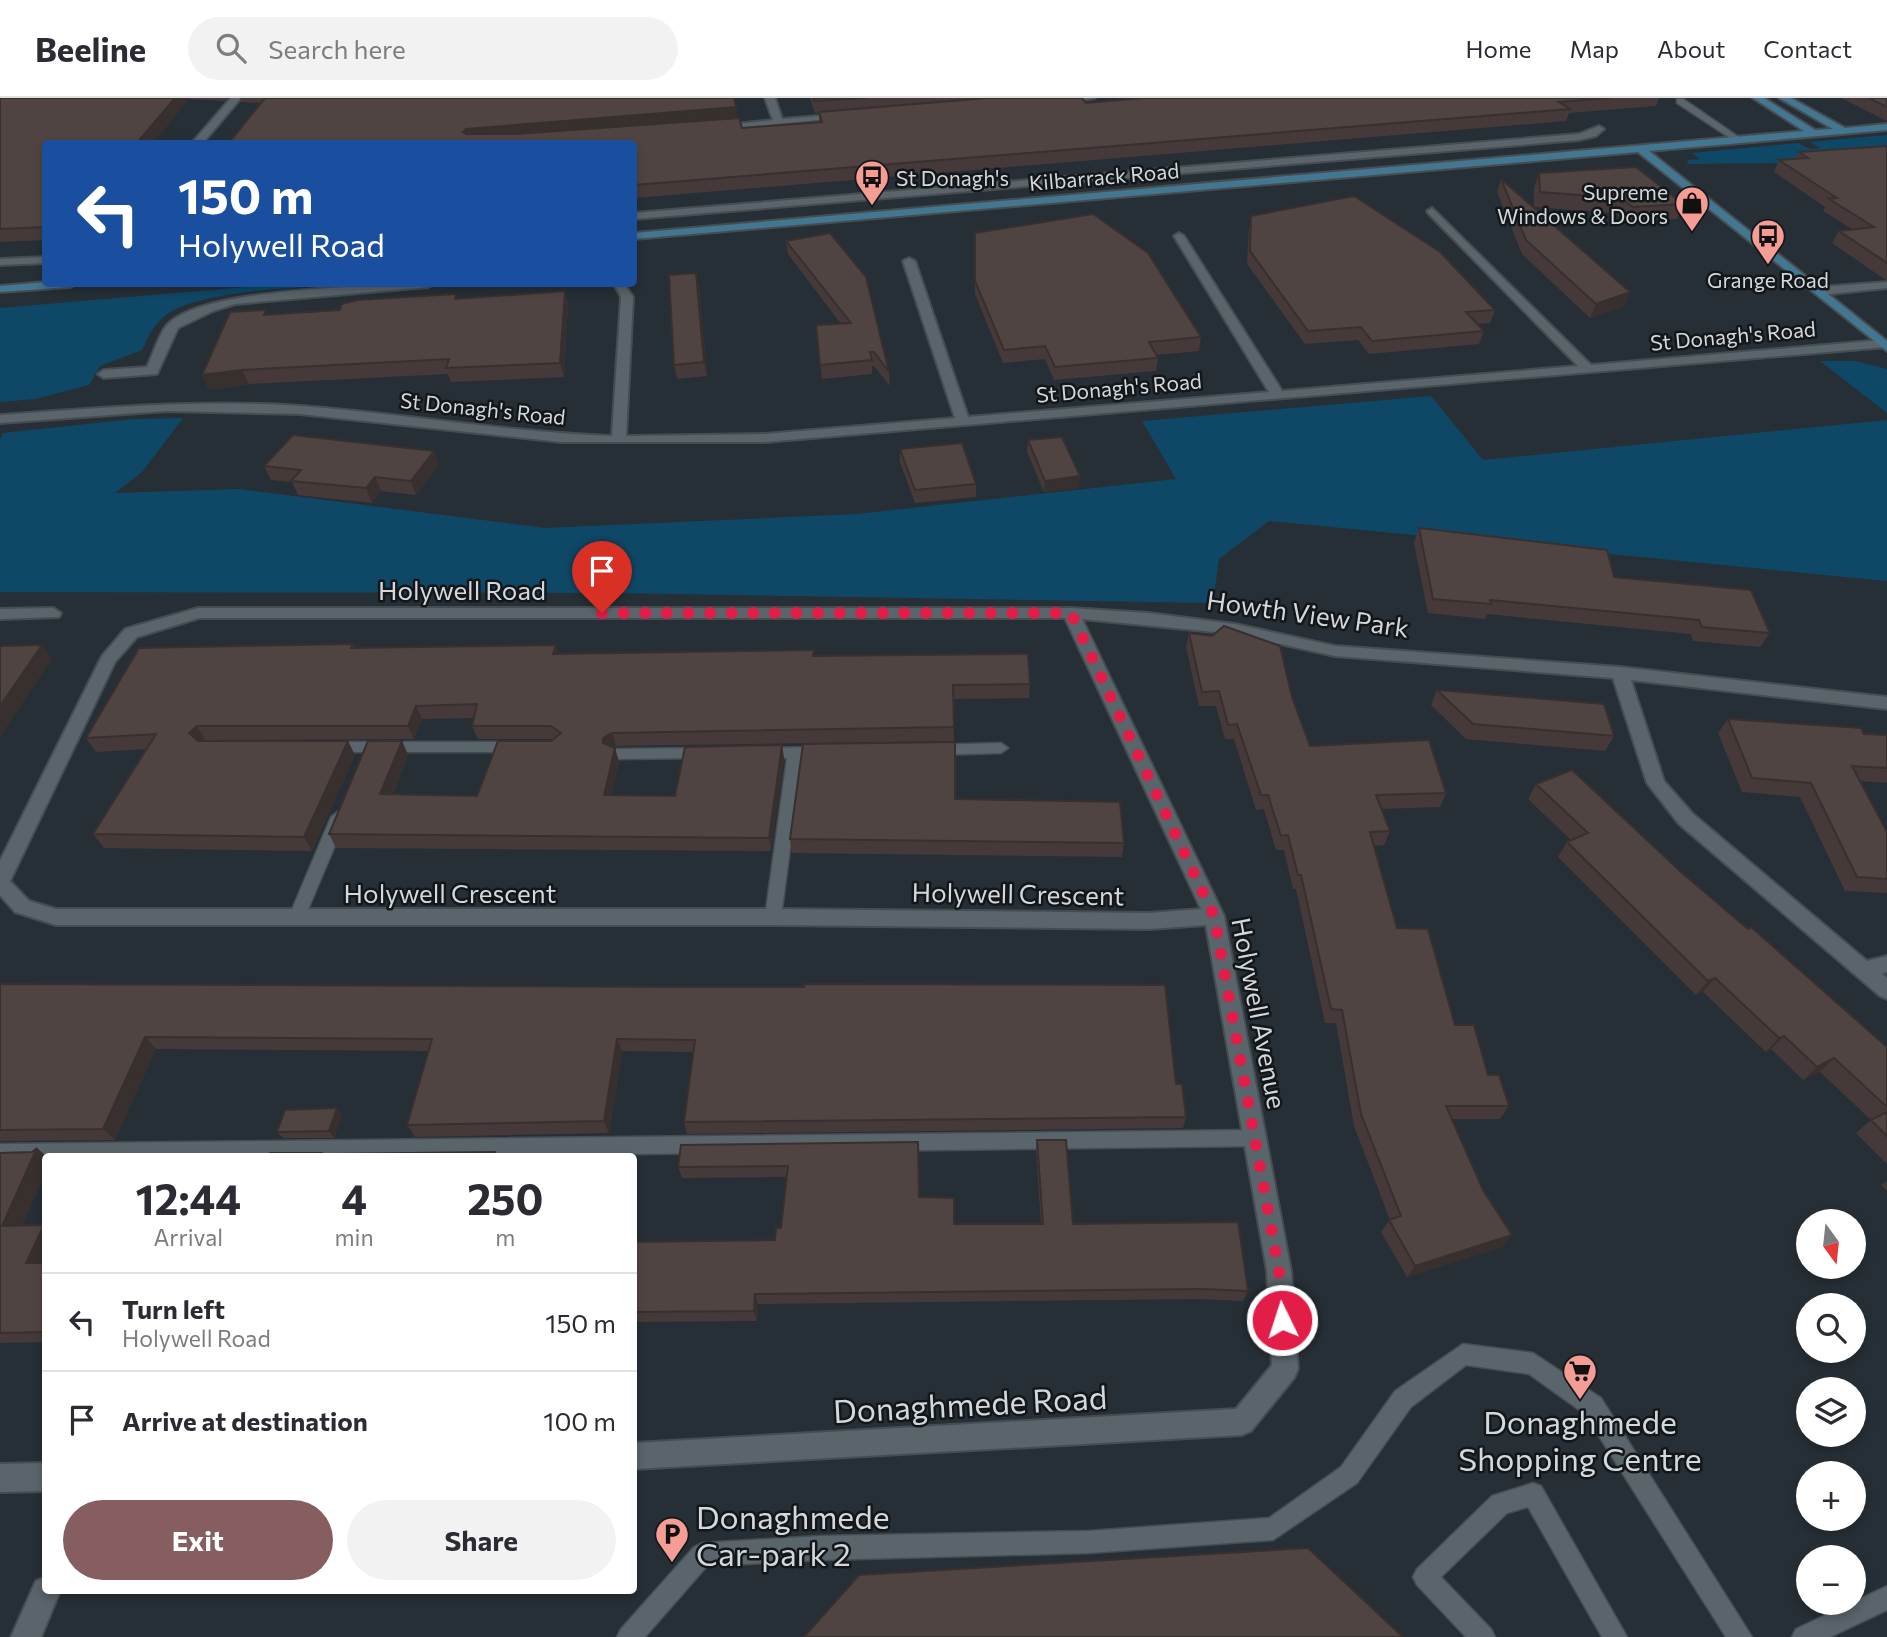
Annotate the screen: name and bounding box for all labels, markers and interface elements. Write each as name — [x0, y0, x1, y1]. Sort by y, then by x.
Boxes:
search box — [188, 17, 678, 80]
text: Beeline — [35, 28, 146, 69]
icon: search — [212, 29, 250, 67]
text: Search here — [268, 33, 406, 64]
text: Home — [1466, 34, 1532, 63]
text: Map — [1570, 34, 1619, 63]
text: About — [1657, 34, 1725, 63]
text: Contact — [1763, 34, 1852, 63]
street label: Kilbarrack Road — [1028, 157, 1180, 195]
bus stop icon: St Donagh's — [853, 158, 891, 207]
text: 150 m — [178, 164, 313, 224]
place label: St Donagh's — [896, 165, 1009, 190]
icon: left — [63, 168, 154, 259]
place label: Supreme Windows & Doors — [1497, 179, 1668, 228]
shop icon: Supreme Windows & Doors — [1673, 184, 1711, 233]
bus stop icon: Grange Road — [1749, 217, 1787, 266]
text: Holywell Road — [178, 224, 385, 264]
place label: Grange Road — [1707, 267, 1829, 292]
street label: St Donagh's Road — [1649, 315, 1817, 355]
street label: St Donagh's Road — [1035, 367, 1203, 407]
street label: St Donagh's Road — [399, 387, 567, 429]
pin — [572, 541, 632, 613]
icon: arrive — [583, 552, 621, 590]
street label: Holywell Road — [378, 574, 546, 605]
street label: Howth View Park — [1205, 583, 1411, 643]
street label: Holywell Crescent — [911, 876, 1125, 910]
street label: Holywell Crescent — [344, 877, 556, 908]
street label: Holywell Avenue — [1226, 915, 1294, 1111]
text: 12:44 — [135, 1172, 241, 1224]
text: 4 — [341, 1172, 367, 1224]
text: 250 — [467, 1172, 543, 1224]
north arrow — [1796, 1209, 1866, 1279]
map controls — [1796, 1209, 1866, 1615]
text: Arrival — [153, 1223, 223, 1251]
text: min — [335, 1223, 374, 1251]
text: m — [495, 1223, 515, 1251]
position arrow — [1245, 1283, 1319, 1357]
text: Turn left — [122, 1293, 225, 1324]
button: search — [1796, 1293, 1866, 1363]
icon: left — [63, 1303, 101, 1341]
text: 150 m — [545, 1307, 616, 1338]
text: Holywell Road — [122, 1324, 271, 1352]
supermarket icon: Donaghmede Shopping Centre — [1561, 1352, 1599, 1401]
street label: Donaghmede Road — [832, 1376, 1108, 1430]
button: layers — [1796, 1377, 1866, 1447]
icon: arrive — [63, 1401, 101, 1439]
place label: Donaghmede Shopping Centre — [1458, 1401, 1702, 1478]
text: Arrive at destination — [122, 1405, 368, 1436]
text: 100 m — [543, 1405, 616, 1436]
button: + — [1796, 1461, 1866, 1531]
place label: Donaghmede Car-park 2 — [696, 1496, 890, 1573]
button: Exit — [63, 1500, 333, 1580]
button: Share — [347, 1500, 616, 1580]
parking icon: Donaghmede Car-park 2 — [653, 1515, 691, 1564]
button: − — [1796, 1545, 1866, 1615]

